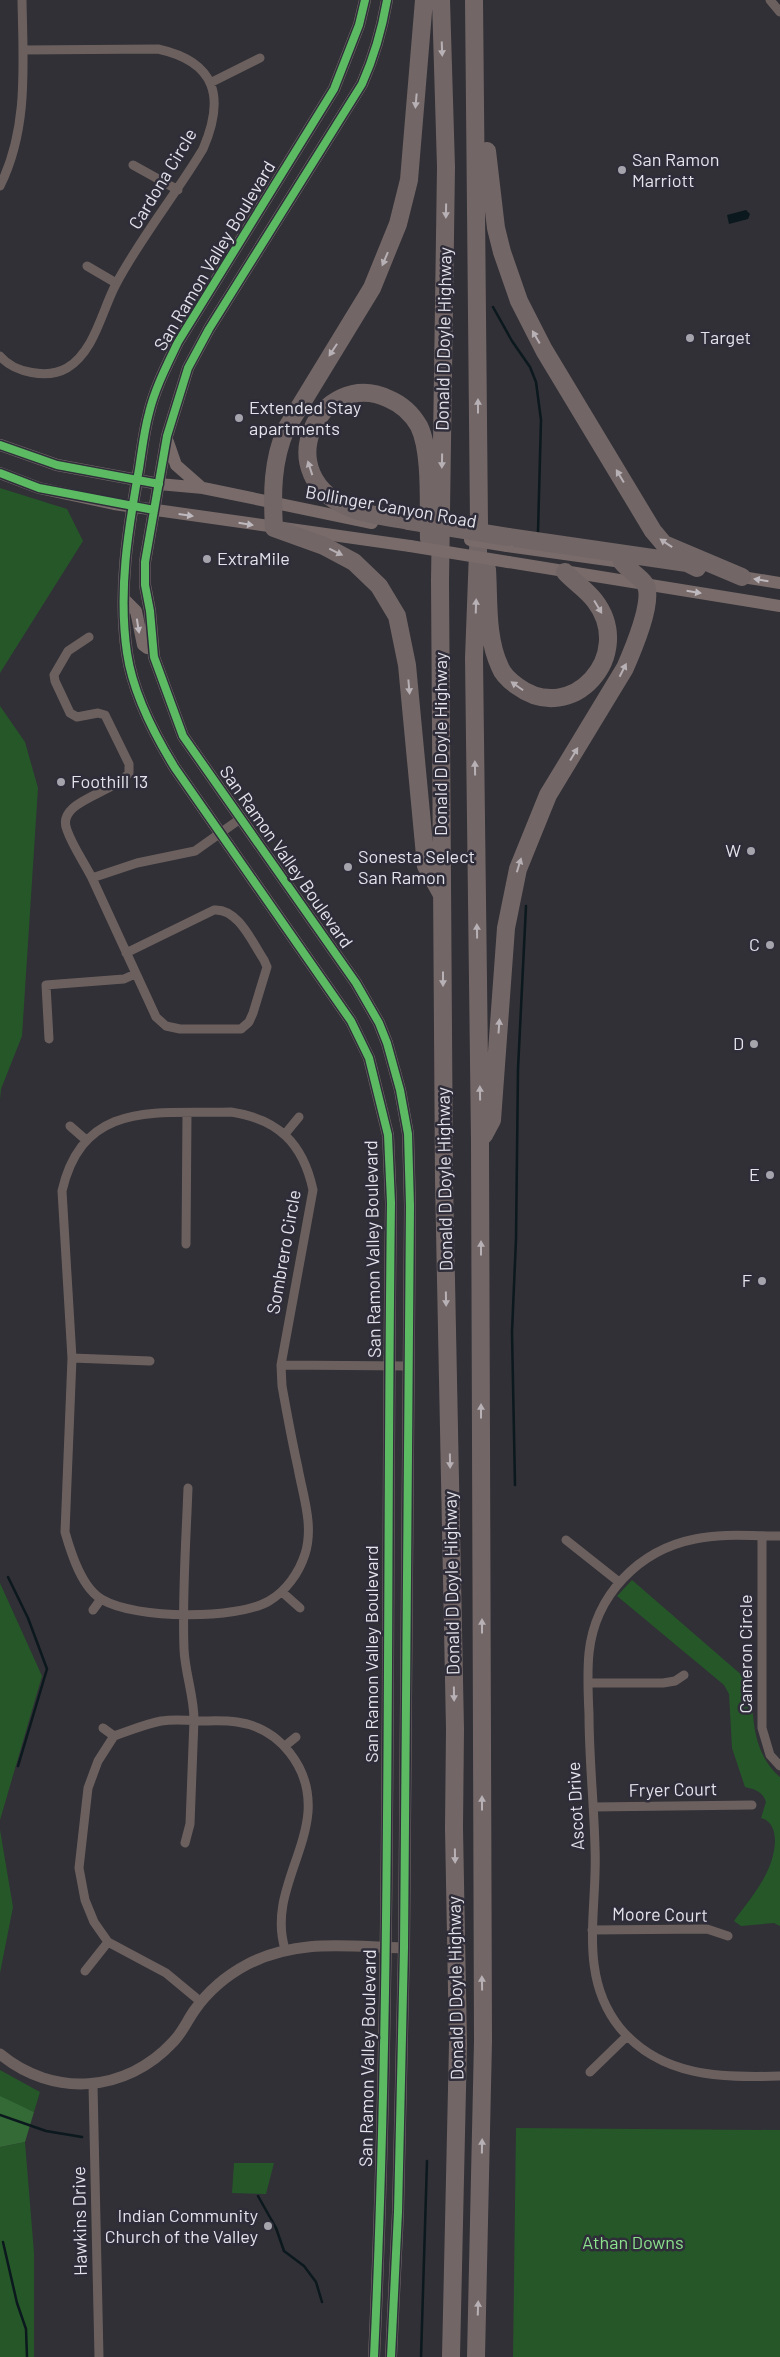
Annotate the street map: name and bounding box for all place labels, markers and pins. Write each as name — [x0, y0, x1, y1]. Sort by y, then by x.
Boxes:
place label: San Ramon Marriott — [632, 148, 719, 191]
marker: San Ramon Marriott — [616, 164, 628, 176]
place label: Target — [700, 326, 751, 348]
marker: Target — [684, 332, 696, 344]
place label: Extended Stay apartments — [249, 396, 361, 439]
marker: Extended Stay apartments — [233, 412, 245, 424]
place label: ExtraMile — [217, 547, 290, 569]
marker: ExtraMile — [201, 553, 213, 565]
place label: Foothill 13 — [71, 770, 148, 792]
marker: Foothill 13 — [55, 776, 67, 788]
place label: W — [725, 839, 741, 861]
place label: Sonesta Select San Ramon — [358, 845, 475, 888]
marker: W — [745, 845, 757, 857]
marker: Sonesta Select San Ramon — [342, 861, 354, 873]
place label: C — [749, 933, 760, 955]
marker: C — [764, 939, 776, 951]
place label: D — [733, 1032, 744, 1054]
marker: D — [748, 1038, 760, 1050]
place label: E — [749, 1163, 760, 1185]
marker: E — [764, 1169, 776, 1181]
place label: F — [742, 1269, 752, 1291]
marker: F — [756, 1275, 768, 1287]
place label: Indian Community Church of the Valley — [105, 2204, 258, 2247]
marker: Indian Community Church of the Valley — [262, 2220, 274, 2232]

